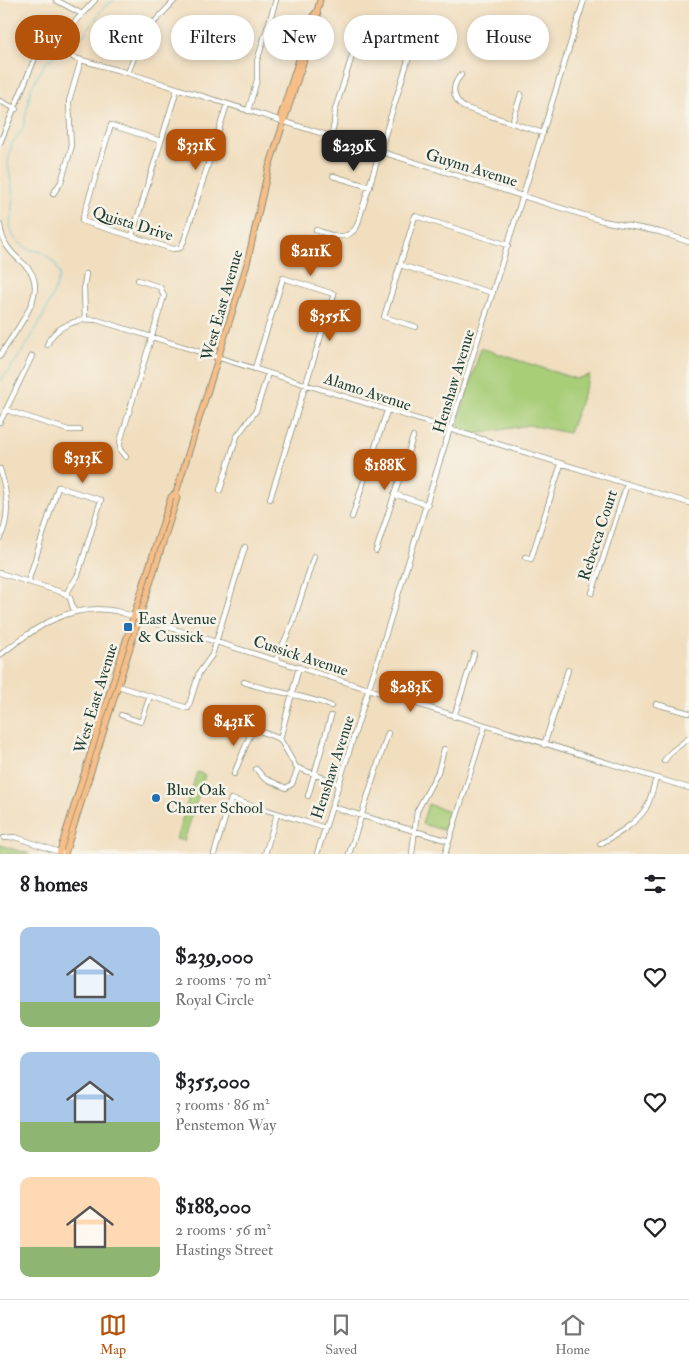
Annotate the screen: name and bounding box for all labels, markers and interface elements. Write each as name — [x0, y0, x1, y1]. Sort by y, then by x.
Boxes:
chip: Buy — [15, 15, 80, 60]
chip: Rent — [90, 15, 161, 60]
chip: Filters — [171, 15, 254, 60]
chip: New — [264, 15, 334, 60]
chip: Apartment — [344, 15, 457, 60]
chip: House — [467, 15, 549, 60]
pin: $331K — [161, 128, 231, 171]
pin: $239K — [319, 130, 389, 172]
text: $331K — [177, 135, 215, 155]
text: $239K — [333, 136, 375, 156]
street label: Guynn Avenue — [423, 145, 520, 191]
street label: Quista Drive — [90, 202, 176, 246]
pin: $211K — [276, 234, 346, 277]
text: $211K — [291, 241, 331, 261]
street label: West East Avenue — [196, 247, 247, 364]
pin: $355K — [295, 300, 365, 342]
text: $355K — [310, 306, 350, 326]
street label: Henshaw Avenue — [429, 327, 479, 436]
street label: Alamo Avenue — [321, 368, 414, 416]
pin: $313K — [48, 442, 118, 484]
text: $313K — [64, 448, 102, 468]
pin: $188K — [350, 448, 420, 491]
text: $188K — [365, 455, 405, 475]
street label: Rebecca Court — [574, 487, 622, 583]
place label: East Avenue & Cussick — [138, 609, 217, 647]
marker: East Avenue & Cussick — [122, 621, 134, 633]
street label: Cussick Avenue — [251, 631, 351, 681]
street label: West East Avenue — [69, 641, 122, 757]
pin: $283K — [376, 670, 446, 713]
text: $283K — [390, 677, 432, 697]
pin: $431K — [199, 704, 269, 747]
text: $431K — [214, 711, 254, 731]
street label: Henshaw Avenue — [307, 713, 359, 822]
place label: Blue Oak Charter School — [166, 780, 263, 818]
marker: Blue Oak Charter School — [150, 792, 162, 804]
icon: filters — [641, 870, 669, 898]
text: 8 homes — [20, 871, 88, 898]
text: $239,000 — [175, 943, 254, 970]
icon: home — [60, 947, 120, 1007]
icon: heart — [641, 963, 669, 991]
text: 2 rooms · 70 m² — [175, 970, 271, 990]
text: Royal Circle — [175, 990, 254, 1010]
text: $355,000 — [175, 1068, 250, 1095]
icon: home — [60, 1072, 120, 1132]
icon: heart — [641, 1088, 669, 1116]
text: 3 rooms · 86 m² — [175, 1095, 269, 1115]
text: Penstemon Way — [175, 1115, 276, 1135]
text: $188,000 — [175, 1193, 251, 1220]
icon: home — [60, 1197, 120, 1257]
icon: heart — [641, 1213, 669, 1241]
text: 2 rooms · 56 m² — [175, 1220, 271, 1240]
text: Hastings Street — [175, 1240, 273, 1260]
tab: Map — [99, 1311, 127, 1358]
tab: Saved — [325, 1311, 357, 1358]
tab: Home — [555, 1311, 590, 1358]

